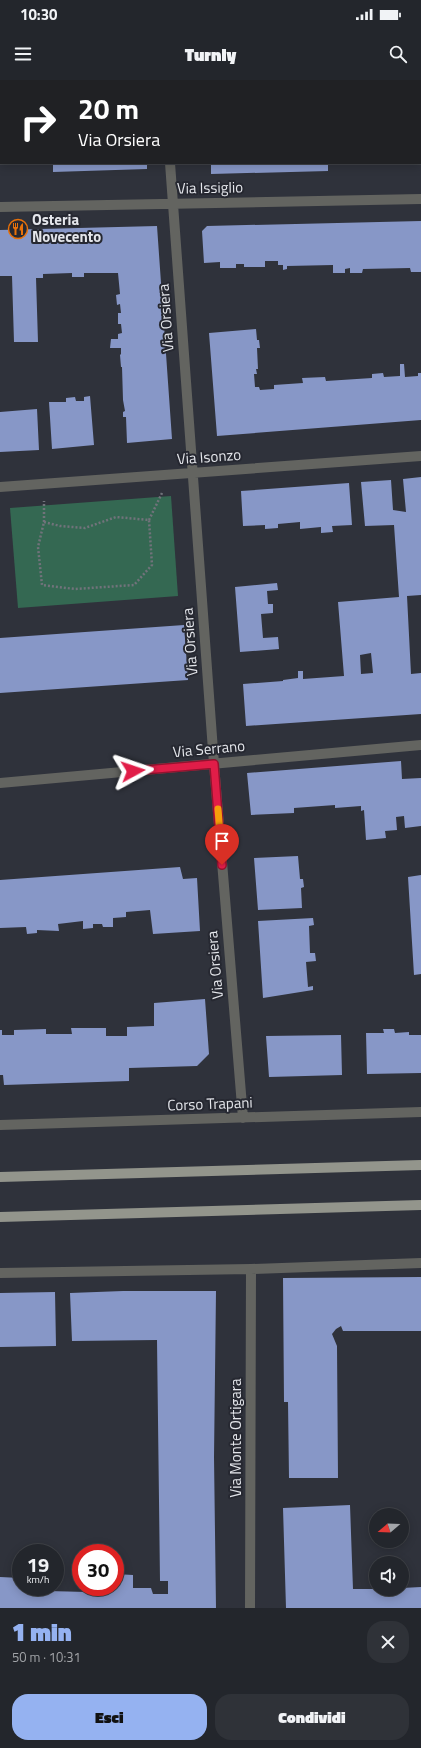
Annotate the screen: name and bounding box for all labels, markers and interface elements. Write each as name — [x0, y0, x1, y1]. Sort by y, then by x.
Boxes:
text: 10:30 — [20, 3, 57, 26]
text: Turnly — [185, 41, 236, 68]
icon: menu — [12, 43, 34, 65]
icon: search — [387, 43, 409, 65]
text: 20 m — [78, 87, 139, 130]
icon: right — [12, 96, 64, 148]
text: Via Orsiera — [78, 126, 160, 153]
street label: Via Issiglio — [177, 175, 243, 200]
place label: Osteria Novecento — [32, 208, 101, 248]
restaurant icon: Osteria Novecento — [7, 218, 29, 240]
street label: Via Orsiera — [152, 283, 179, 353]
street label: Via Isonzo — [176, 443, 242, 470]
street label: Via Orsiera — [176, 607, 203, 677]
street label: Via Serrano — [172, 734, 246, 763]
position arrow — [112, 750, 154, 792]
pin — [205, 824, 239, 865]
icon: arrive — [211, 830, 233, 852]
street label: Via Orsiera — [200, 929, 229, 1000]
street label: Corso Trapani — [167, 1091, 253, 1116]
street label: Via Monte Ortigara — [224, 1378, 247, 1498]
north arrow — [369, 1508, 409, 1548]
map controls — [369, 1508, 409, 1596]
speed limit sign: 30 — [72, 1544, 124, 1596]
text: 19 — [27, 1549, 49, 1580]
button: sound — [369, 1556, 409, 1596]
text: km/h — [27, 1572, 49, 1587]
text: 1 min — [12, 1614, 72, 1650]
button: close — [367, 1621, 409, 1663]
text: 50 m · 10:31 — [12, 1647, 81, 1667]
button: Esci — [12, 1694, 207, 1740]
button: Condividi — [215, 1694, 409, 1740]

